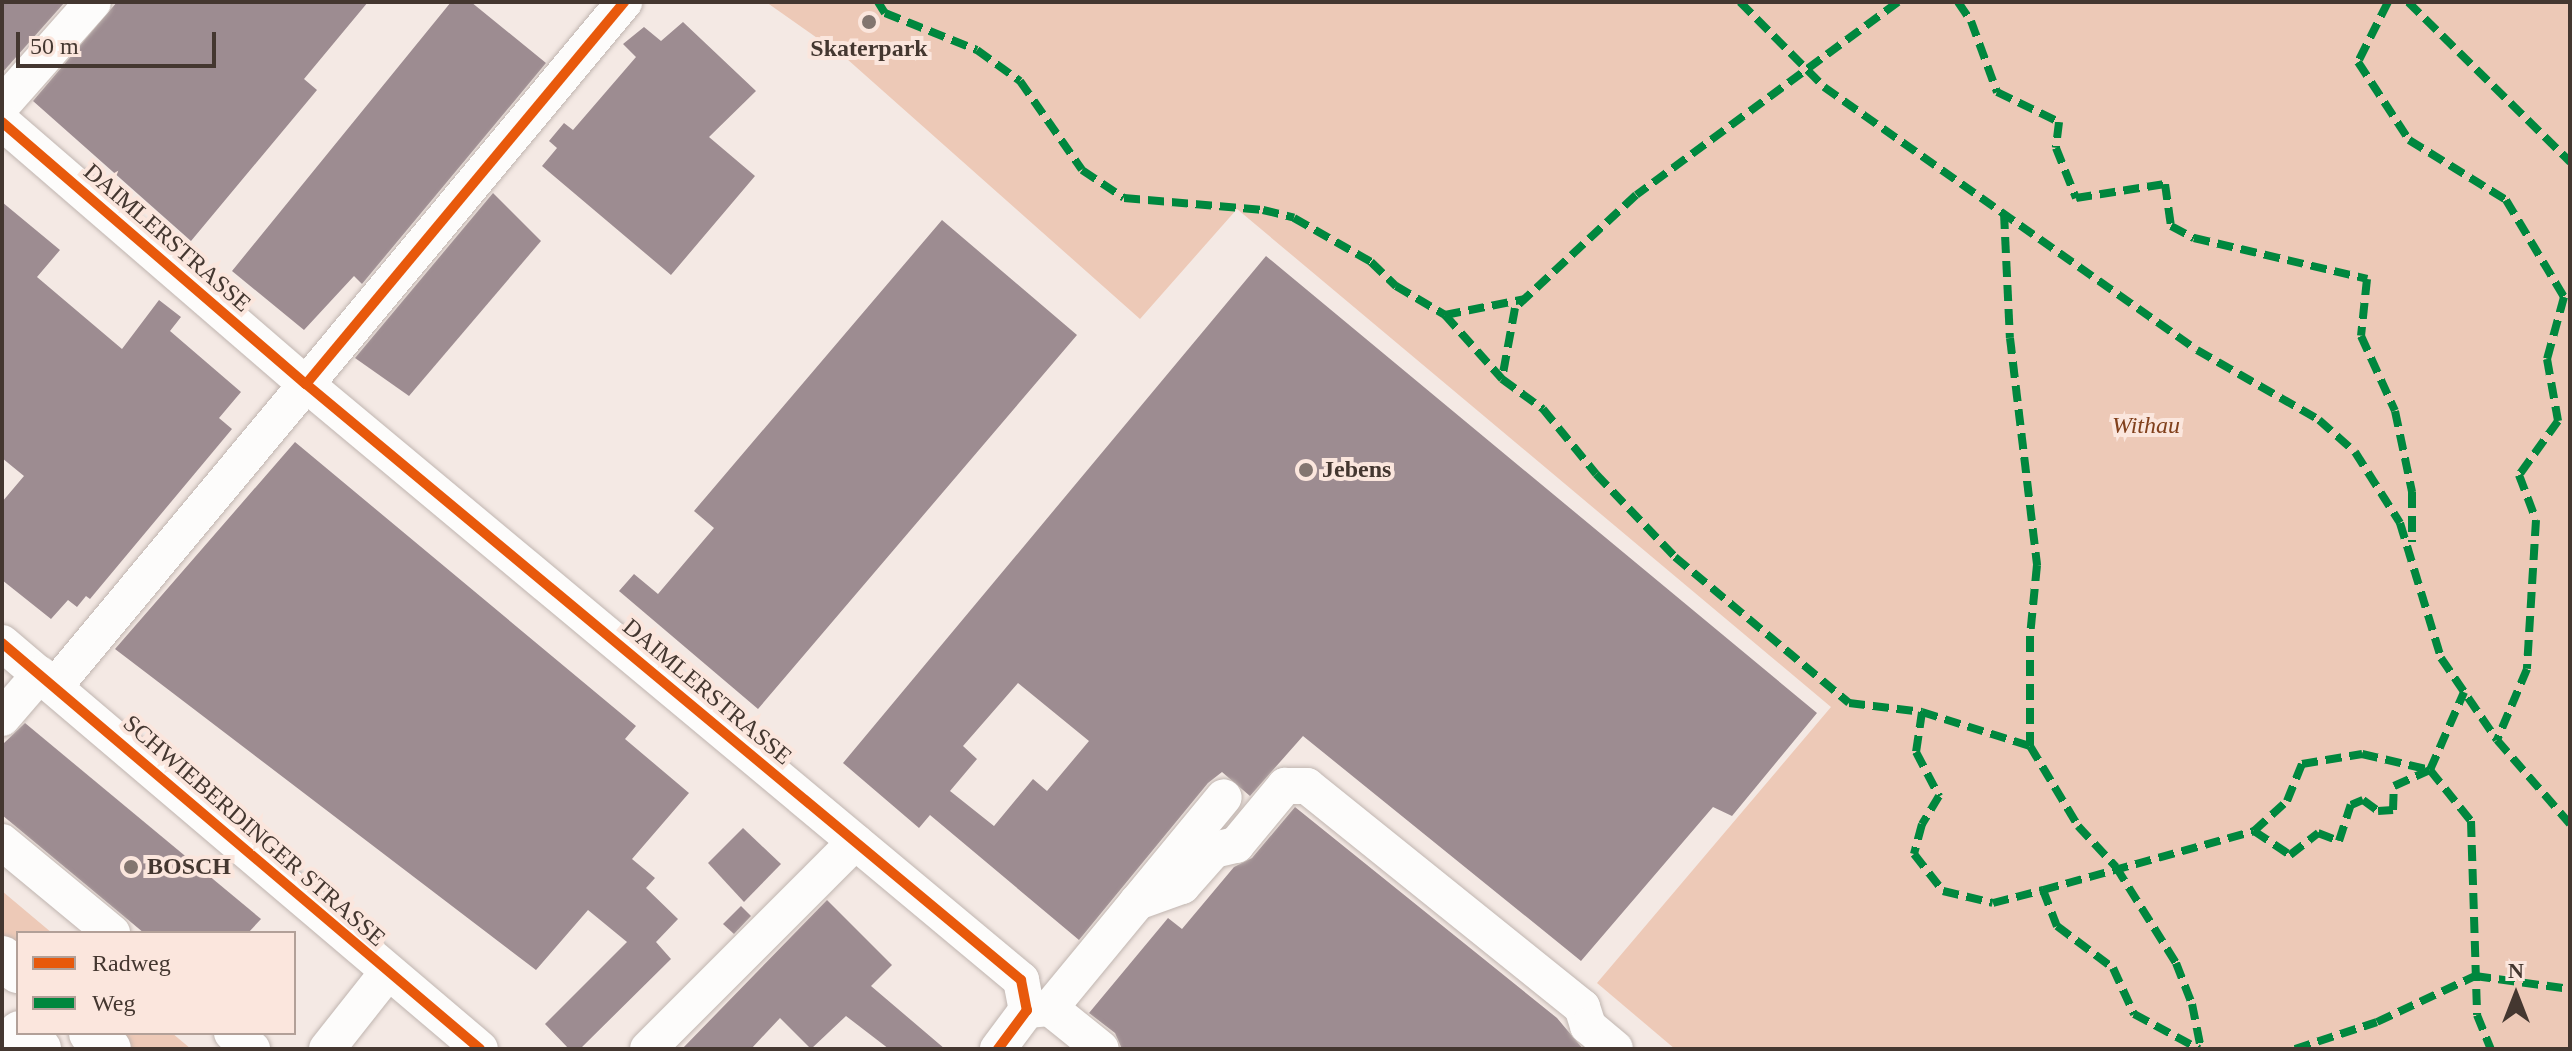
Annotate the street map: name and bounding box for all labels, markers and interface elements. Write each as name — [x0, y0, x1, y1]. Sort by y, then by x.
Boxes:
marker: Skaterpark — [860, 13, 878, 31]
scale bar — [20, 16, 220, 66]
text: 50 m — [30, 33, 79, 59]
place label: Skaterpark — [810, 35, 928, 63]
street label: DAIMLERSTRASSE — [78, 158, 256, 318]
park label: Withau — [2112, 412, 2180, 440]
place label: Jebens — [1322, 456, 1391, 484]
marker: Jebens — [1297, 461, 1315, 479]
street label: DAIMLERSTRASSE — [617, 613, 797, 771]
street label: SCHWIEBERDINGER STRASSE — [117, 709, 391, 953]
place label: BOSCH — [147, 853, 231, 881]
marker: BOSCH — [122, 858, 140, 876]
legend — [16, 931, 296, 1035]
text: Radweg — [92, 950, 171, 976]
north arrow — [2476, 955, 2556, 1035]
text: N — [2508, 958, 2524, 983]
text: Weg — [92, 990, 135, 1016]

